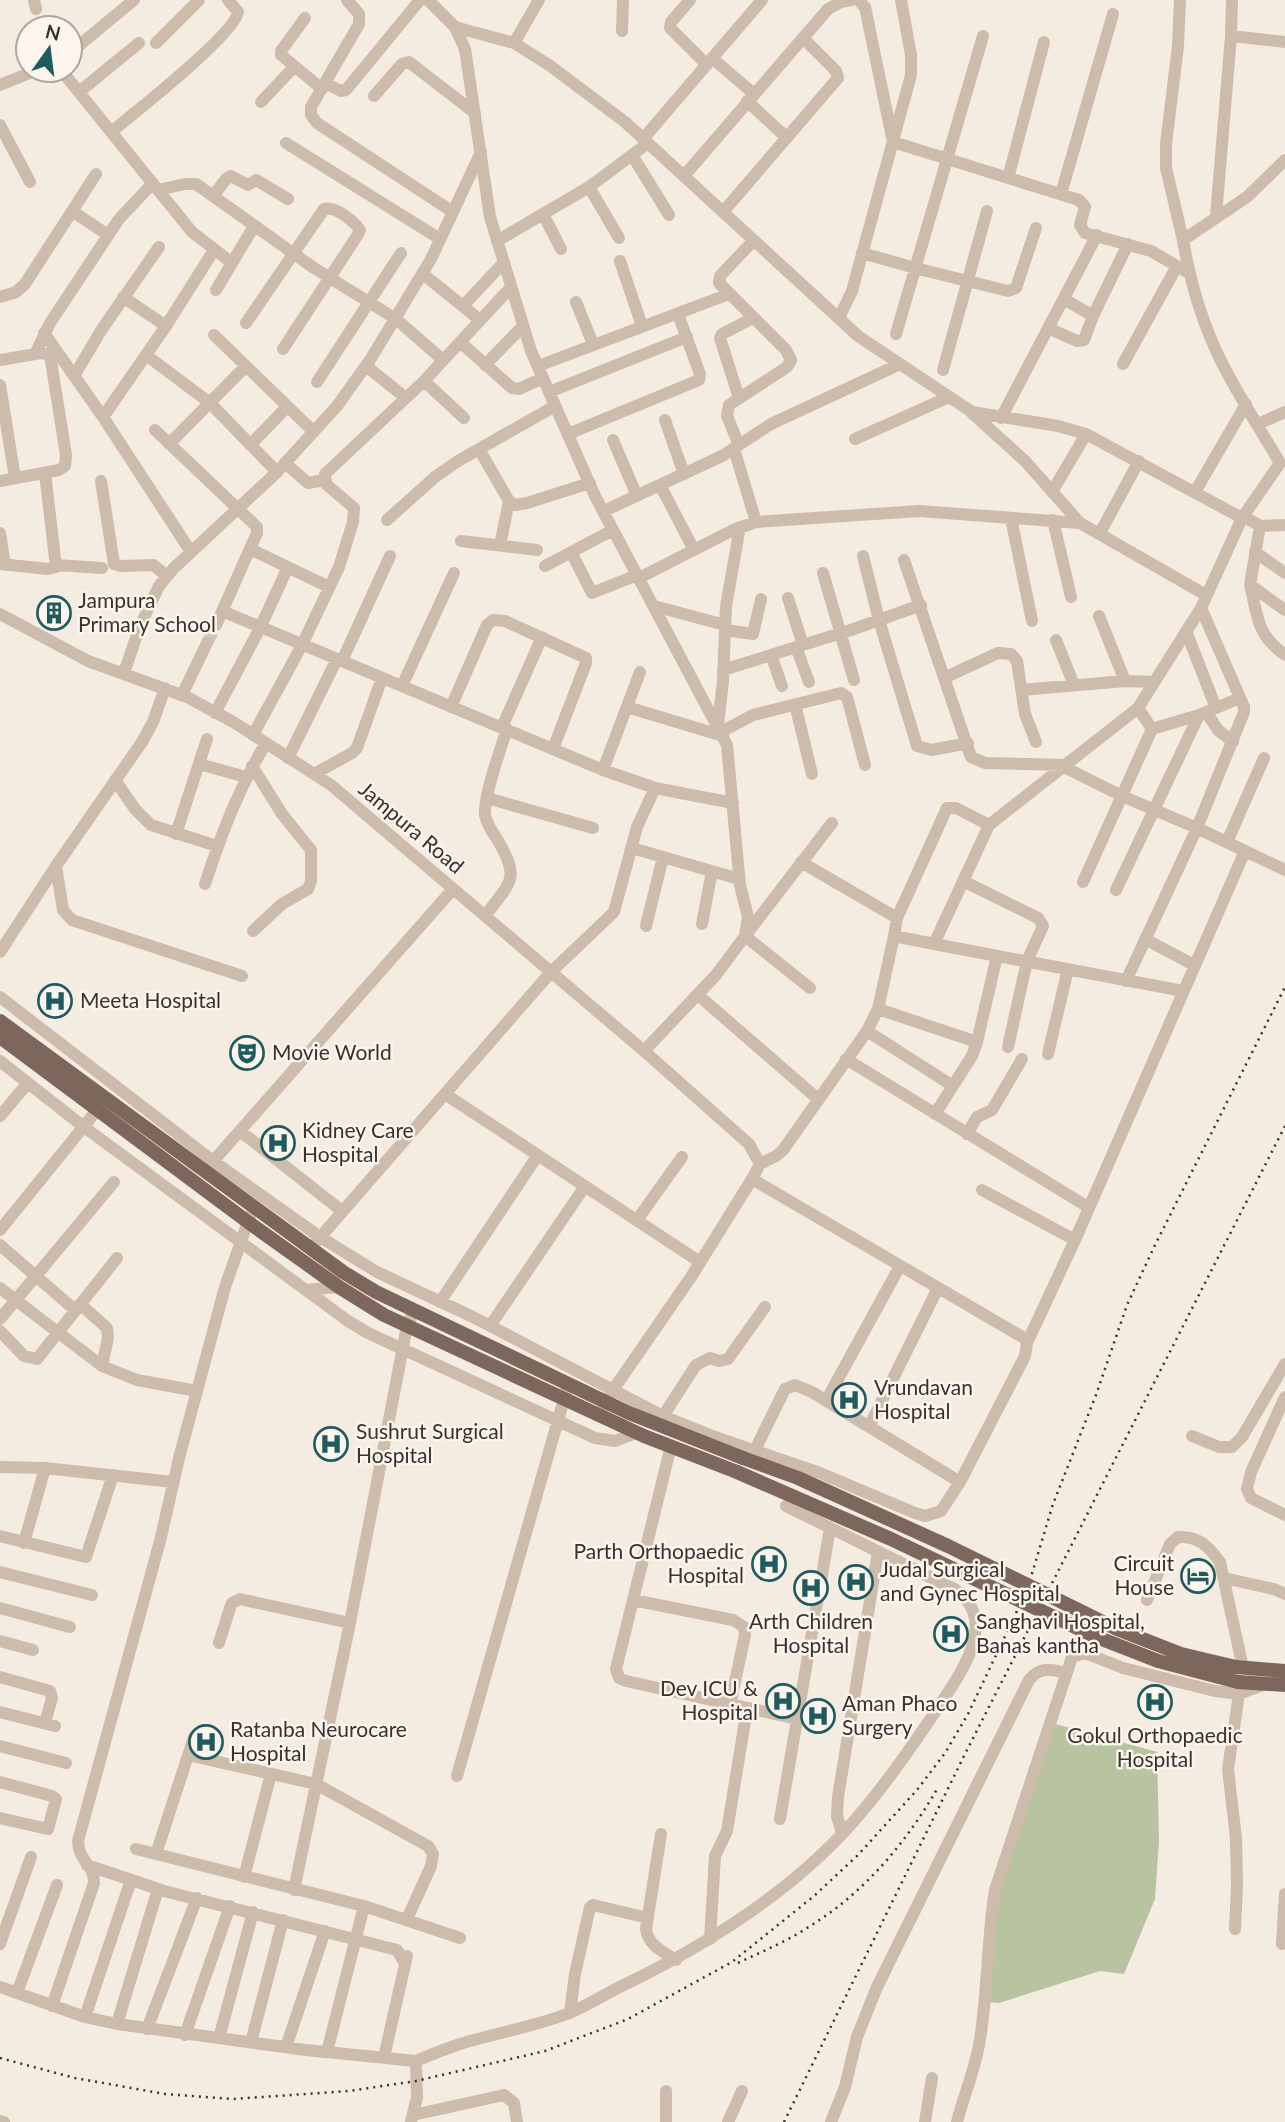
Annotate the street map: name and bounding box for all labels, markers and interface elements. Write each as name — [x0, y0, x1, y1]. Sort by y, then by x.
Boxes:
north arrow — [14, 14, 84, 84]
text: N — [43, 19, 63, 45]
place label: Jampura Primary School — [78, 587, 216, 636]
building icon: Jampura Primary School — [35, 594, 73, 632]
street label: Jampura Road — [354, 776, 470, 878]
hospital icon: Meeta Hospital — [36, 982, 74, 1020]
place label: Meeta Hospital — [80, 987, 221, 1012]
theatre icon: Movie World — [228, 1034, 266, 1072]
place label: Movie World — [272, 1039, 392, 1064]
place label: Kidney Care Hospital — [302, 1117, 414, 1166]
hospital icon: Kidney Care Hospital — [259, 1124, 297, 1162]
place label: Vrundavan Hospital — [874, 1374, 973, 1423]
hospital icon: Vrundavan Hospital — [830, 1381, 868, 1419]
place label: Sushrut Surgical Hospital — [356, 1418, 504, 1467]
hospital icon: Sushrut Surgical Hospital — [312, 1425, 350, 1463]
place label: Parth Orthopaedic Hospital — [574, 1538, 744, 1587]
hospital icon: Parth Orthopaedic Hospital — [750, 1545, 788, 1583]
place label: Circuit House — [1113, 1550, 1174, 1599]
place label: Judal Surgical and Gynec Hospital — [880, 1556, 1060, 1605]
hotel icon: Circuit House — [1179, 1557, 1217, 1595]
hospital icon: Judal Surgical and Gynec Hospital — [837, 1563, 875, 1601]
hospital icon: Arth Children Hospital — [792, 1569, 830, 1607]
place label: Arth Children Hospital — [749, 1608, 873, 1657]
place label: Sanghavi Hospital, Banas kantha — [976, 1608, 1145, 1657]
hospital icon: Sanghavi Hospital, Banas kantha — [932, 1615, 970, 1653]
place label: Dev ICU & Hospital — [660, 1675, 758, 1724]
hospital icon: Dev ICU & Hospital — [764, 1682, 802, 1720]
hospital icon: Gokul Orthopaedic Hospital — [1136, 1683, 1174, 1721]
place label: Aman Phaco Surgery — [842, 1690, 958, 1739]
hospital icon: Aman Phaco Surgery — [799, 1697, 837, 1735]
place label: Ratanba Neurocare Hospital — [230, 1716, 407, 1765]
place label: Gokul Orthopaedic Hospital — [1067, 1722, 1243, 1771]
hospital icon: Ratanba Neurocare Hospital — [187, 1723, 225, 1761]

